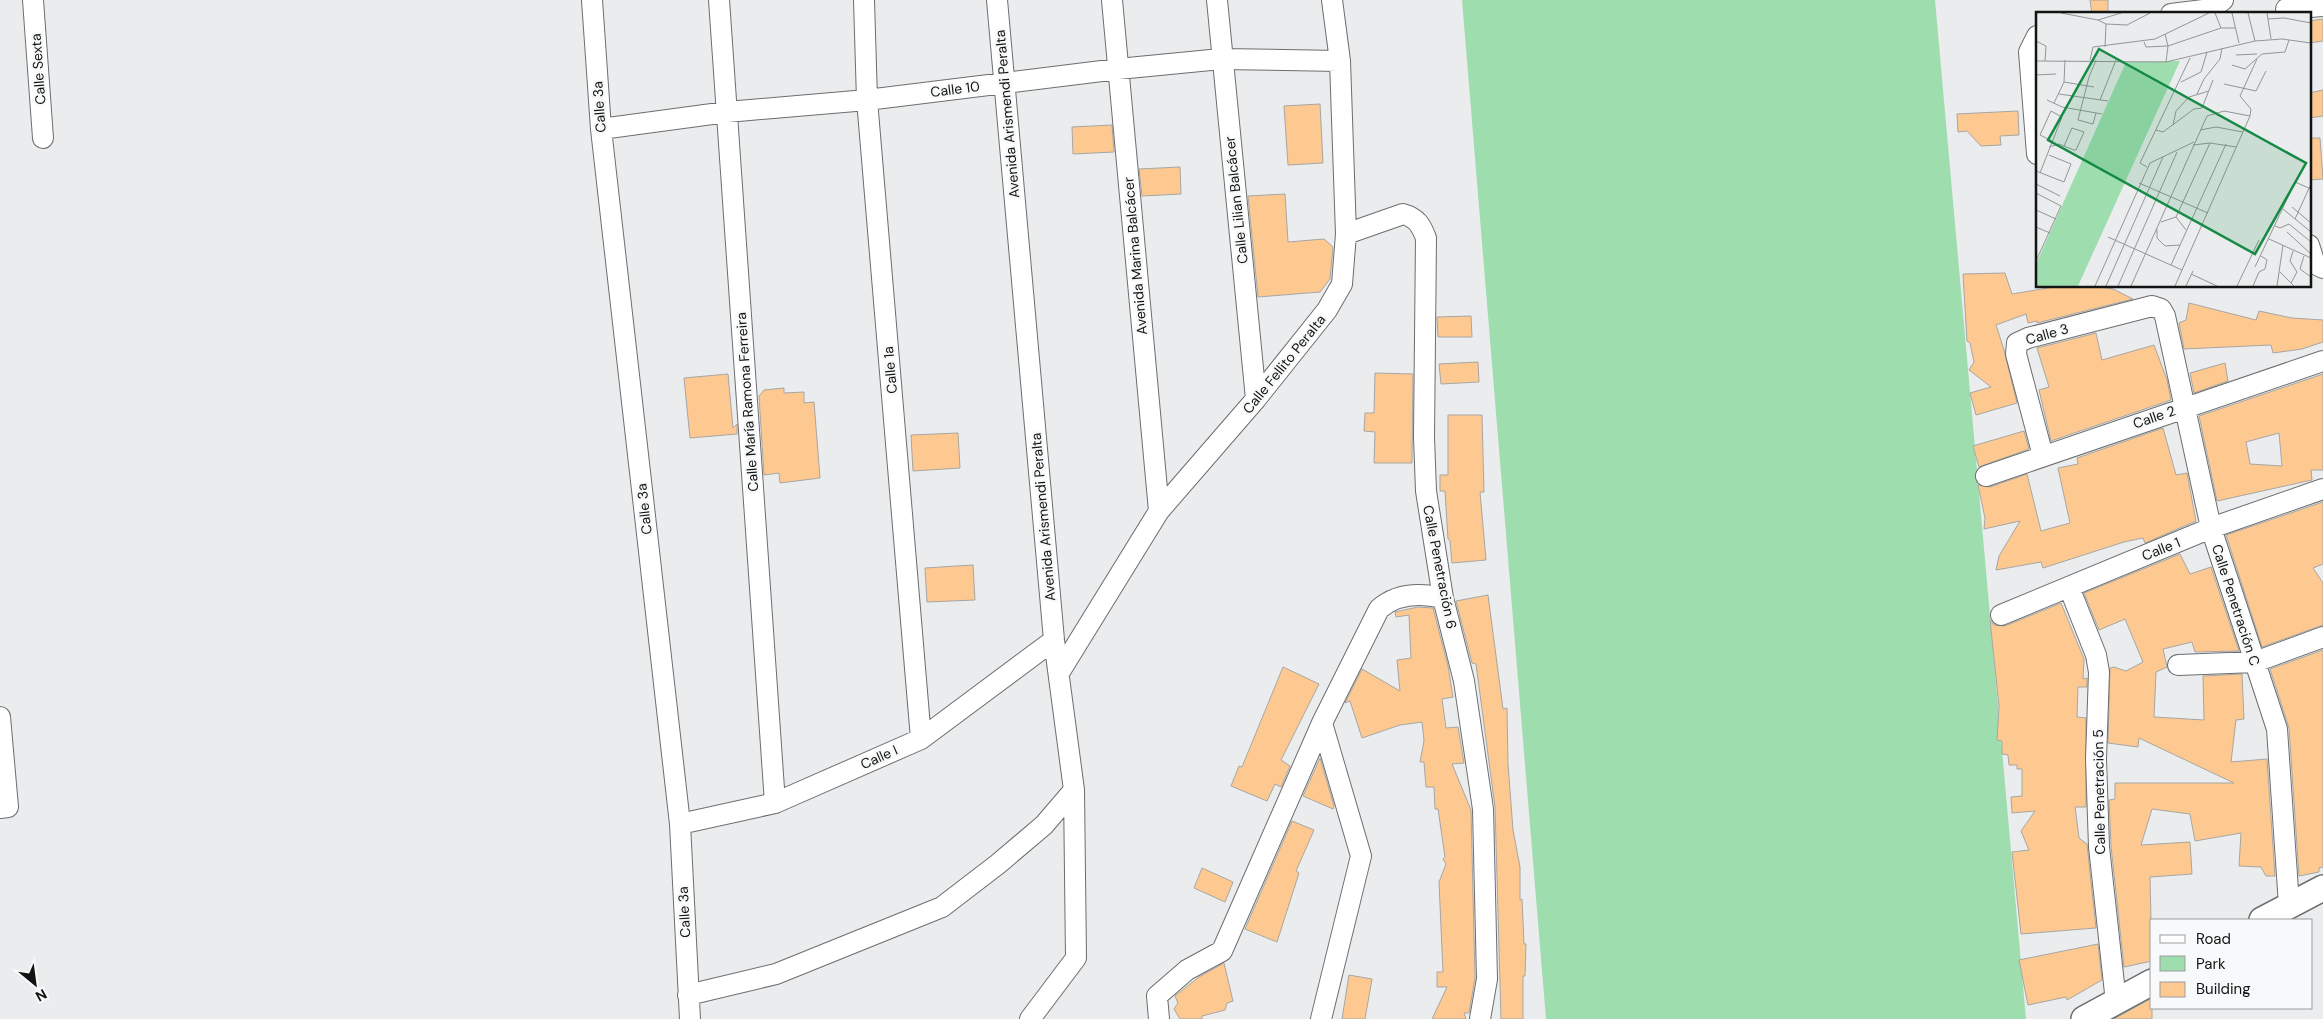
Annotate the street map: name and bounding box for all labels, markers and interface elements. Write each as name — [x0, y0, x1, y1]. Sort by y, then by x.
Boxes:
inset map — [2036, 12, 2310, 288]
street label: Avenida Arismendi Peralta — [991, 29, 1023, 199]
street label: Calle Sexta — [27, 33, 49, 105]
street label: Calle 10 — [929, 77, 981, 101]
street label: Calle 3a — [588, 81, 610, 133]
street label: Calle Lilian Balcácer — [1220, 135, 1252, 265]
street label: Avenida Marina Balcácer — [1119, 176, 1151, 336]
street label: Calle Fellito Peralta — [1239, 311, 1329, 417]
street label: Calle María Ramona Ferreira — [732, 312, 762, 492]
street label: Calle 3 — [2023, 319, 2071, 349]
street label: Calle 1a — [879, 346, 901, 394]
street label: Calle 2 — [2130, 401, 2178, 433]
street label: Avenida Arismendi Peralta — [1027, 432, 1059, 602]
street label: Calle 3a — [632, 482, 656, 536]
street label: Calle Penetración 6 — [1419, 504, 1461, 630]
street label: Calle 1 — [2139, 533, 2183, 565]
street label: Calle Penetración C — [2208, 542, 2264, 668]
street label: Calle Penetración 5 — [2089, 729, 2109, 855]
street label: Calle I — [858, 741, 900, 773]
street label: Calle 3a — [674, 886, 694, 938]
legend — [2150, 919, 2313, 1009]
text: Road — [2196, 929, 2231, 949]
text: Park — [2196, 954, 2226, 974]
north arrow — [10, 959, 60, 1009]
text: Building — [2196, 979, 2251, 999]
text: N — [32, 985, 50, 1006]

